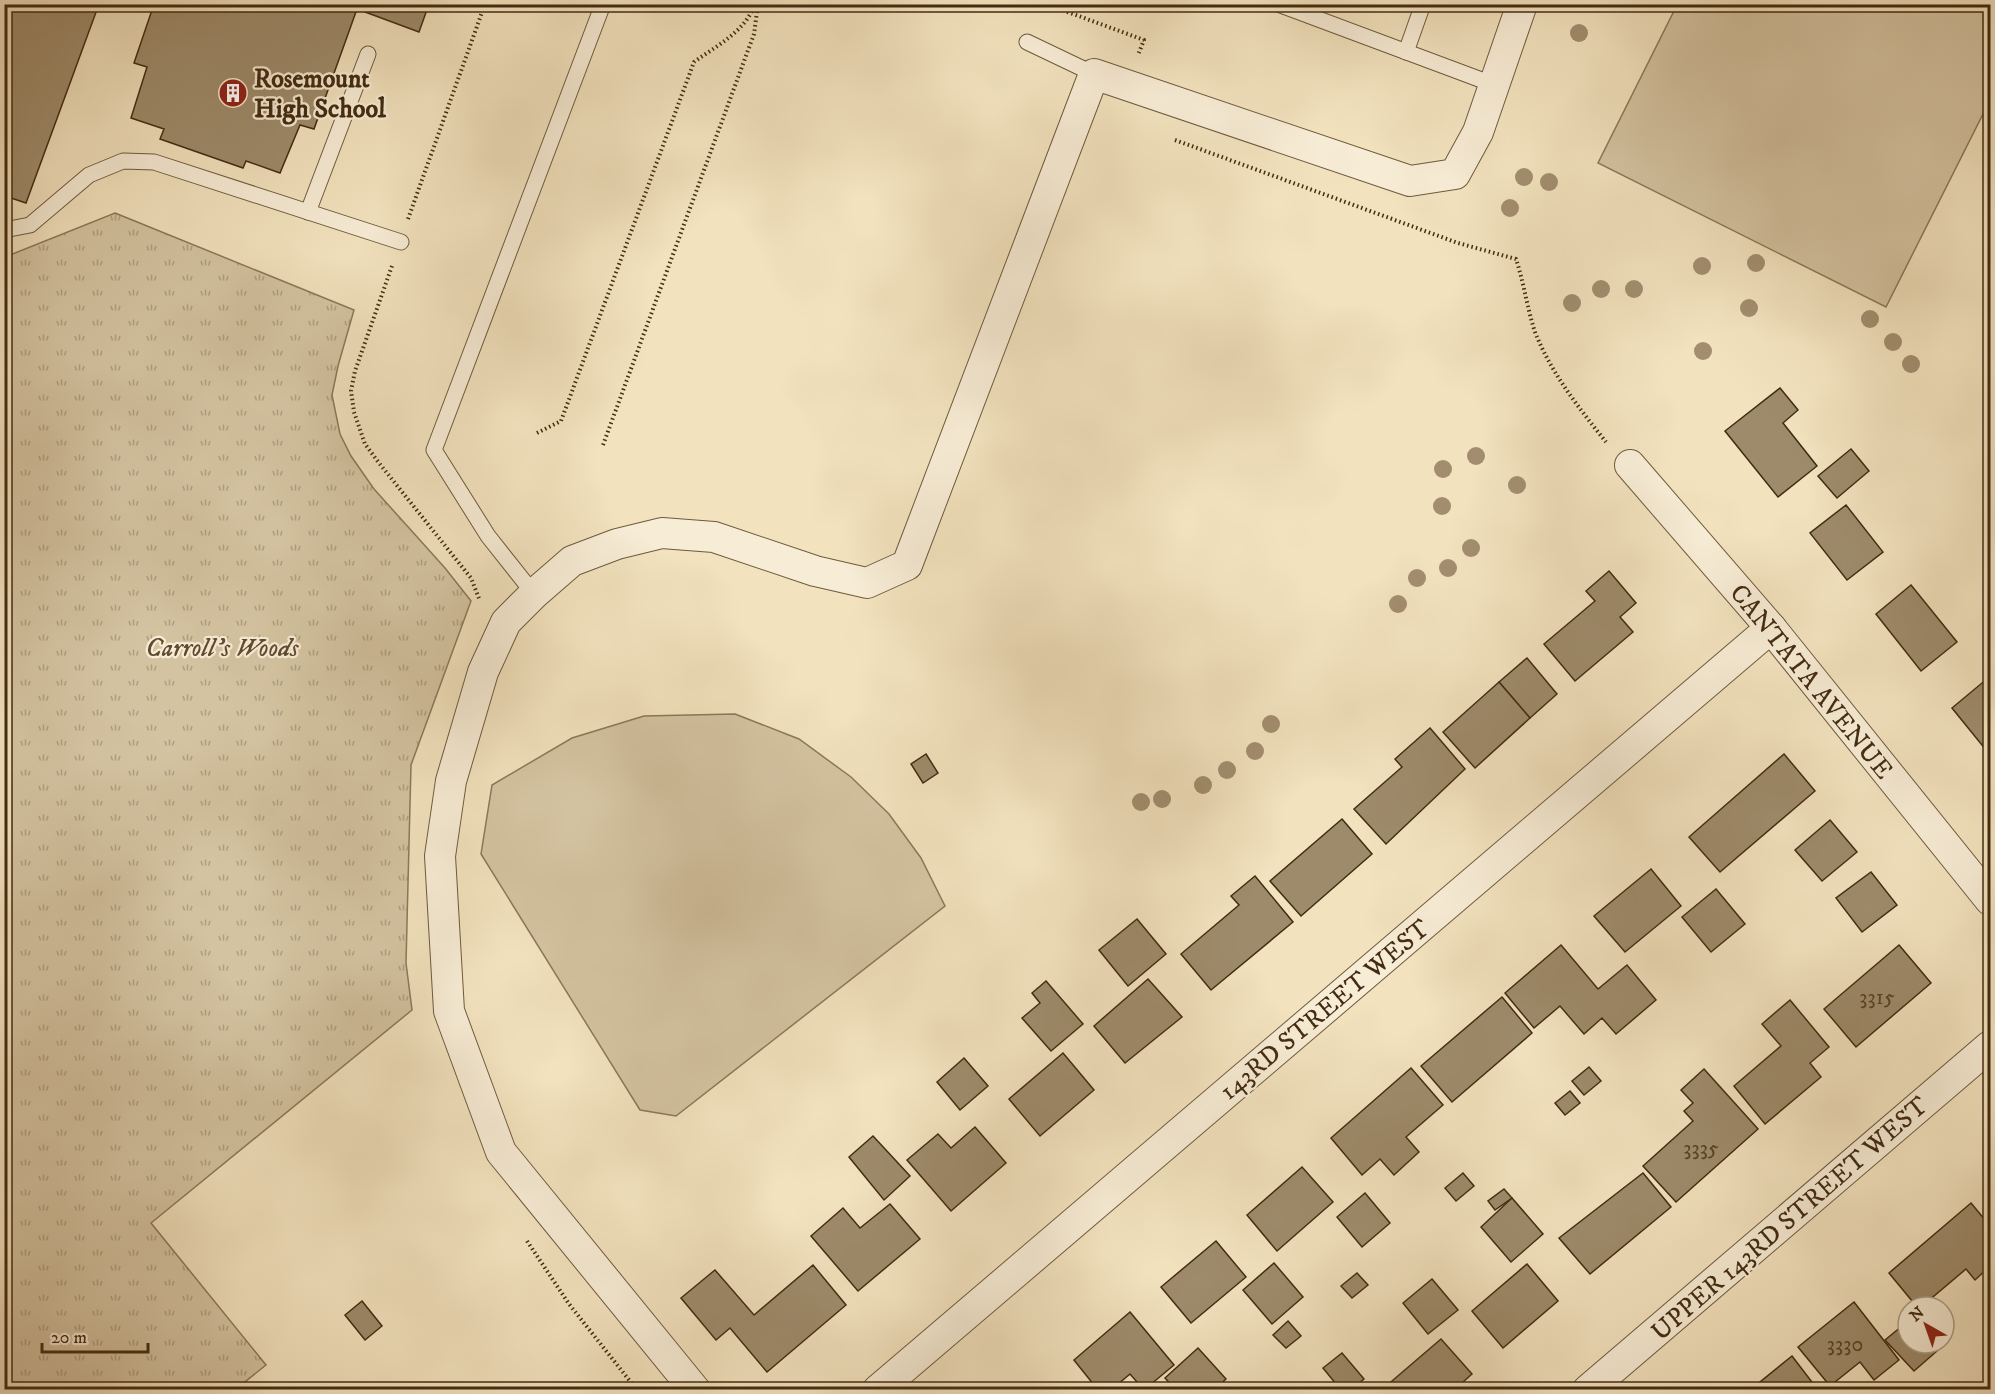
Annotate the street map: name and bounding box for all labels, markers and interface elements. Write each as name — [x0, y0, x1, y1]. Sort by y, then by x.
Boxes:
place label: Rosemount High School — [254, 63, 387, 126]
building icon: Rosemount High School — [217, 77, 249, 109]
street label: CANTATA AVENUE — [1722, 578, 1900, 786]
park label: Carroll's Woods — [145, 632, 300, 665]
street label: 143RD STREET WEST — [1213, 912, 1437, 1108]
house number: 3315 — [1859, 984, 1895, 1011]
street label: UPPER 143RD STREET WEST — [1645, 1090, 1935, 1348]
house number: 3335 — [1683, 1135, 1719, 1162]
north arrow — [1896, 1295, 1956, 1355]
text: N — [1906, 1302, 1928, 1326]
scale bar — [42, 1316, 148, 1354]
text: 20 m — [51, 1327, 87, 1349]
house number: 3330 — [1827, 1331, 1863, 1358]

